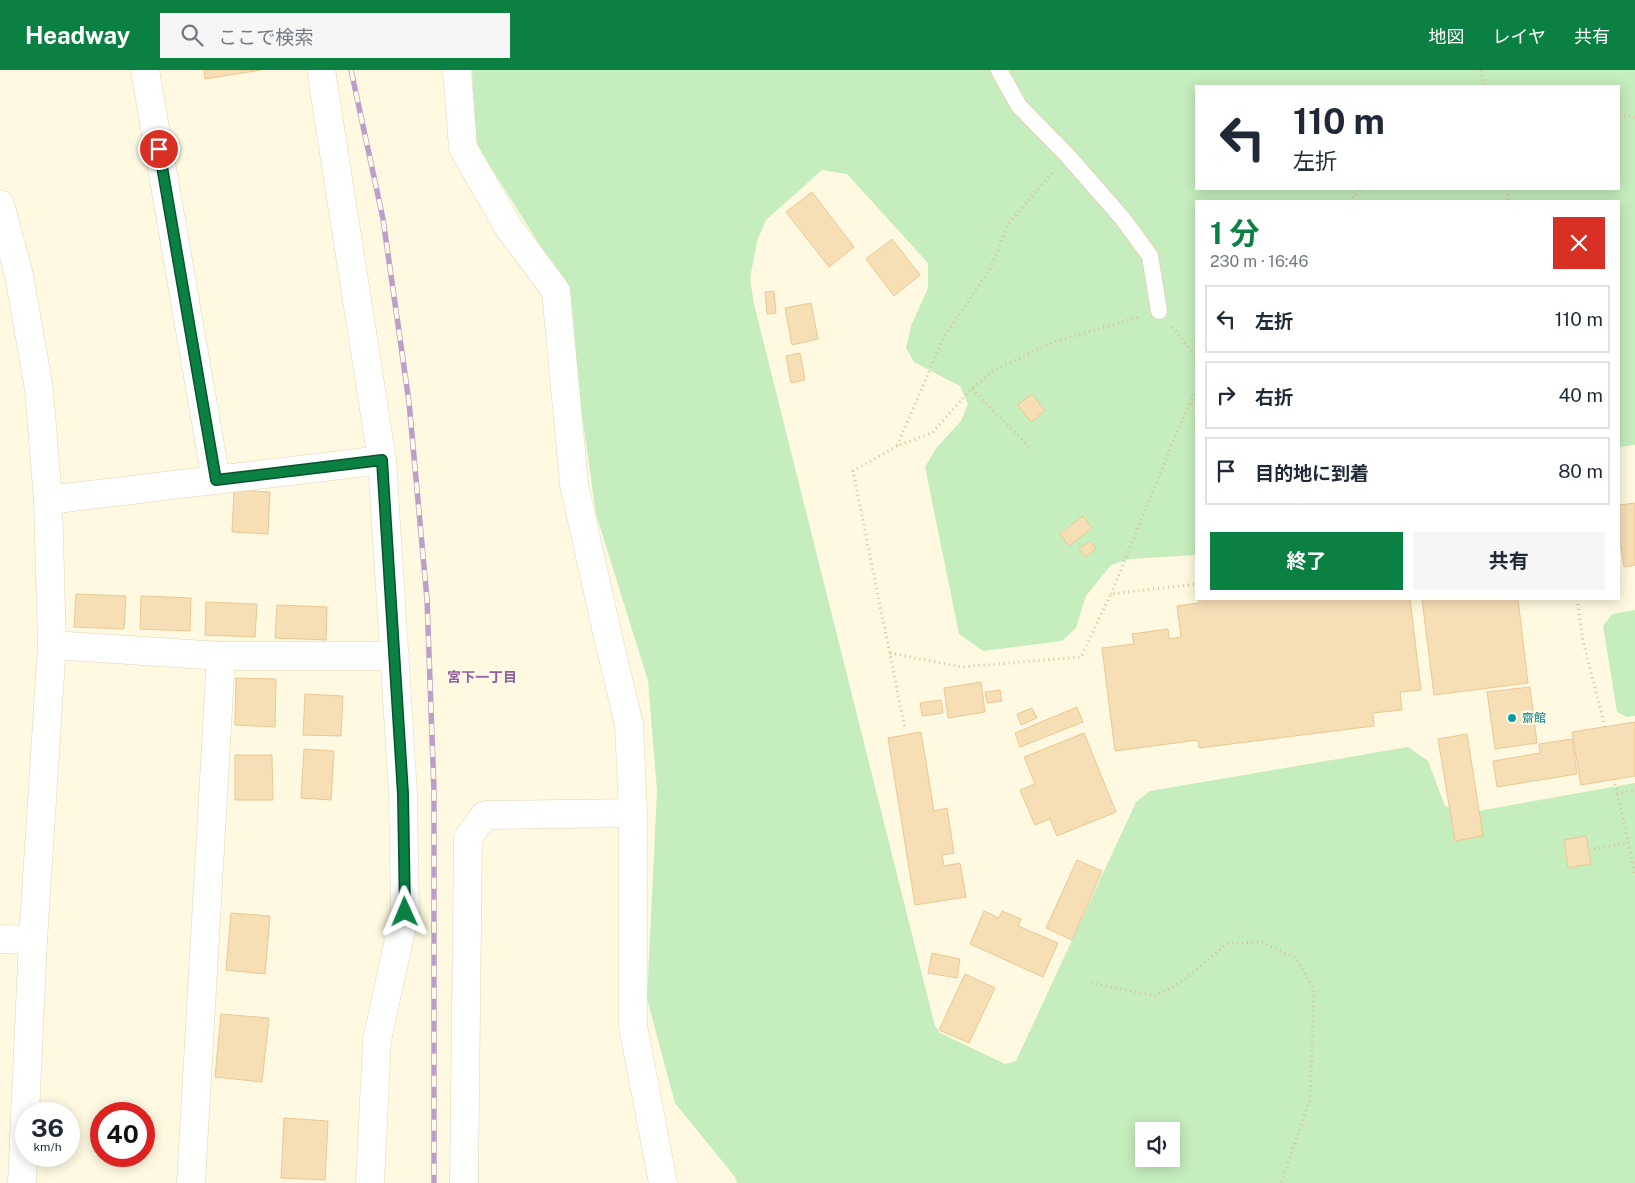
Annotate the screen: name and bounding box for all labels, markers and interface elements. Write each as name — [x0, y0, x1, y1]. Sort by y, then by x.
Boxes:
search box — [160, 13, 510, 58]
text: Headway — [25, 21, 130, 49]
icon: search — [178, 21, 206, 49]
text: ここで検索 — [218, 26, 313, 48]
text: 地図 — [1429, 26, 1465, 47]
text: レイヤ — [1493, 26, 1546, 47]
text: 共有 — [1574, 26, 1610, 47]
text: 110 m — [1293, 101, 1385, 142]
icon: left — [1210, 105, 1275, 170]
pin — [138, 128, 180, 170]
icon: arrive — [145, 135, 173, 163]
text: 左折 — [1293, 148, 1337, 174]
text: 1 分 — [1210, 215, 1260, 251]
button: close — [1553, 217, 1605, 269]
text: 230 m · 16:46 — [1210, 252, 1308, 271]
icon: left — [1212, 305, 1240, 333]
text: 110 m — [1555, 308, 1603, 330]
text: 左折 — [1255, 310, 1293, 332]
icon: right — [1212, 381, 1240, 409]
text: 40 m — [1558, 384, 1603, 406]
text: 右折 — [1255, 386, 1293, 408]
icon: arrive — [1212, 457, 1240, 485]
text: 80 m — [1558, 460, 1603, 482]
text: 目的地に到着 — [1255, 462, 1369, 484]
button: 終了 — [1210, 532, 1403, 590]
button: 共有 — [1413, 532, 1605, 590]
district label: 宮下一丁目 — [447, 669, 517, 685]
place label: 齋館 — [1522, 711, 1546, 725]
marker: 齋館 — [1506, 712, 1518, 724]
position arrow — [378, 885, 430, 937]
speed limit sign: 40 — [90, 1102, 155, 1167]
text: 36 — [31, 1113, 64, 1143]
map controls — [1135, 1122, 1180, 1167]
button: sound — [1135, 1122, 1180, 1167]
text: km/h — [33, 1140, 62, 1154]

